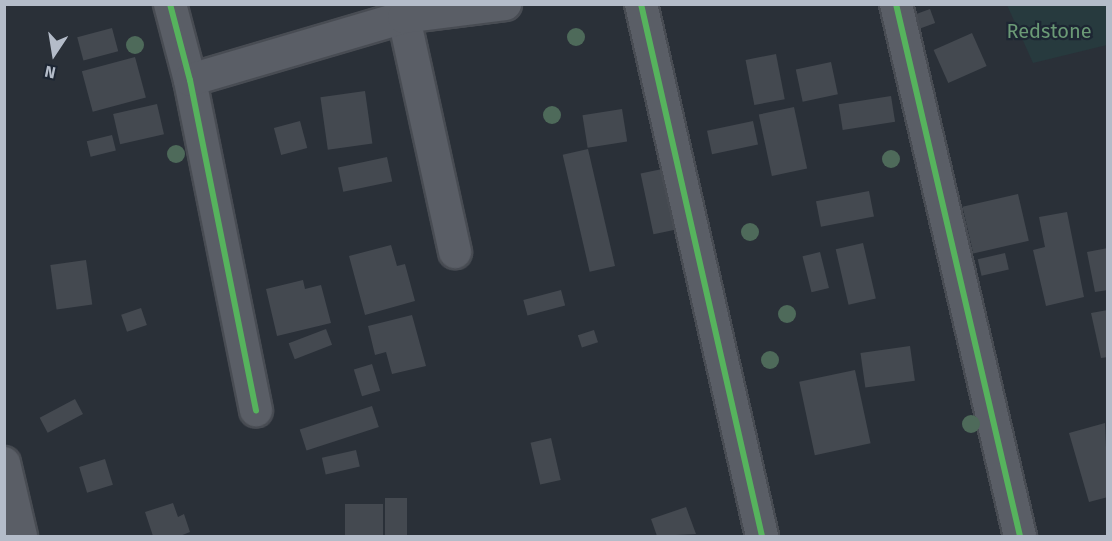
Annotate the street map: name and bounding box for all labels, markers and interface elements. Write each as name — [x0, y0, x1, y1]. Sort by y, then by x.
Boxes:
park label: Redstone — [1006, 19, 1092, 43]
north arrow — [24, 24, 84, 84]
text: N — [43, 62, 57, 82]

